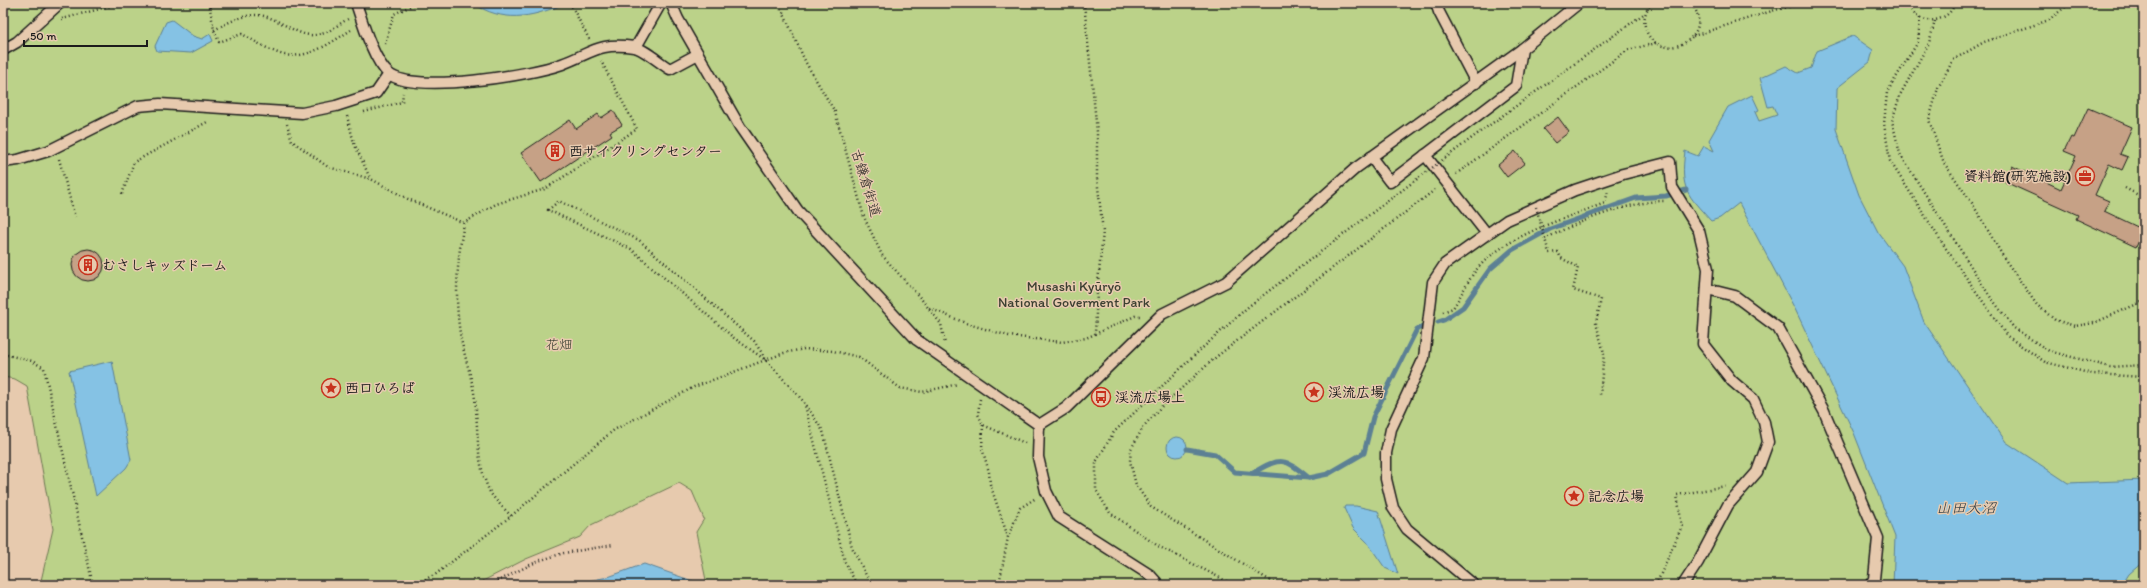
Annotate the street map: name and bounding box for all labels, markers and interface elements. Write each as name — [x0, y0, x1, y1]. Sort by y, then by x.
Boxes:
scale bar — [24, 22, 147, 48]
text: 50 m — [30, 29, 56, 43]
building icon: 西サイクリングセンター — [544, 140, 566, 162]
place label: 西サイクリングセンター — [569, 143, 722, 160]
street label: 古鎌倉街道 — [848, 147, 884, 219]
office icon: 資料館(研究施設) — [2074, 165, 2096, 187]
place label: 資料館(研究施設) — [1964, 168, 2071, 185]
building icon: むさしキッズドーム — [77, 254, 99, 276]
place label: むさしキッズドーム — [102, 257, 227, 274]
park label: Musashi Kyūryō National Goverment Park — [998, 278, 1151, 311]
park label: 花畑 — [545, 336, 573, 353]
place icon: 西口ひろば — [320, 377, 342, 399]
place label: 西口ひろば — [345, 380, 415, 397]
place icon: 渓流広場 — [1303, 381, 1325, 403]
place label: 渓流広場 — [1328, 384, 1384, 401]
bus stop icon: 渓流広場上 — [1090, 386, 1112, 408]
place label: 渓流広場上 — [1115, 389, 1185, 406]
place icon: 記念広場 — [1563, 485, 1585, 507]
place label: 記念広場 — [1588, 488, 1644, 505]
water label: 山田大沼 — [1936, 499, 1998, 517]

